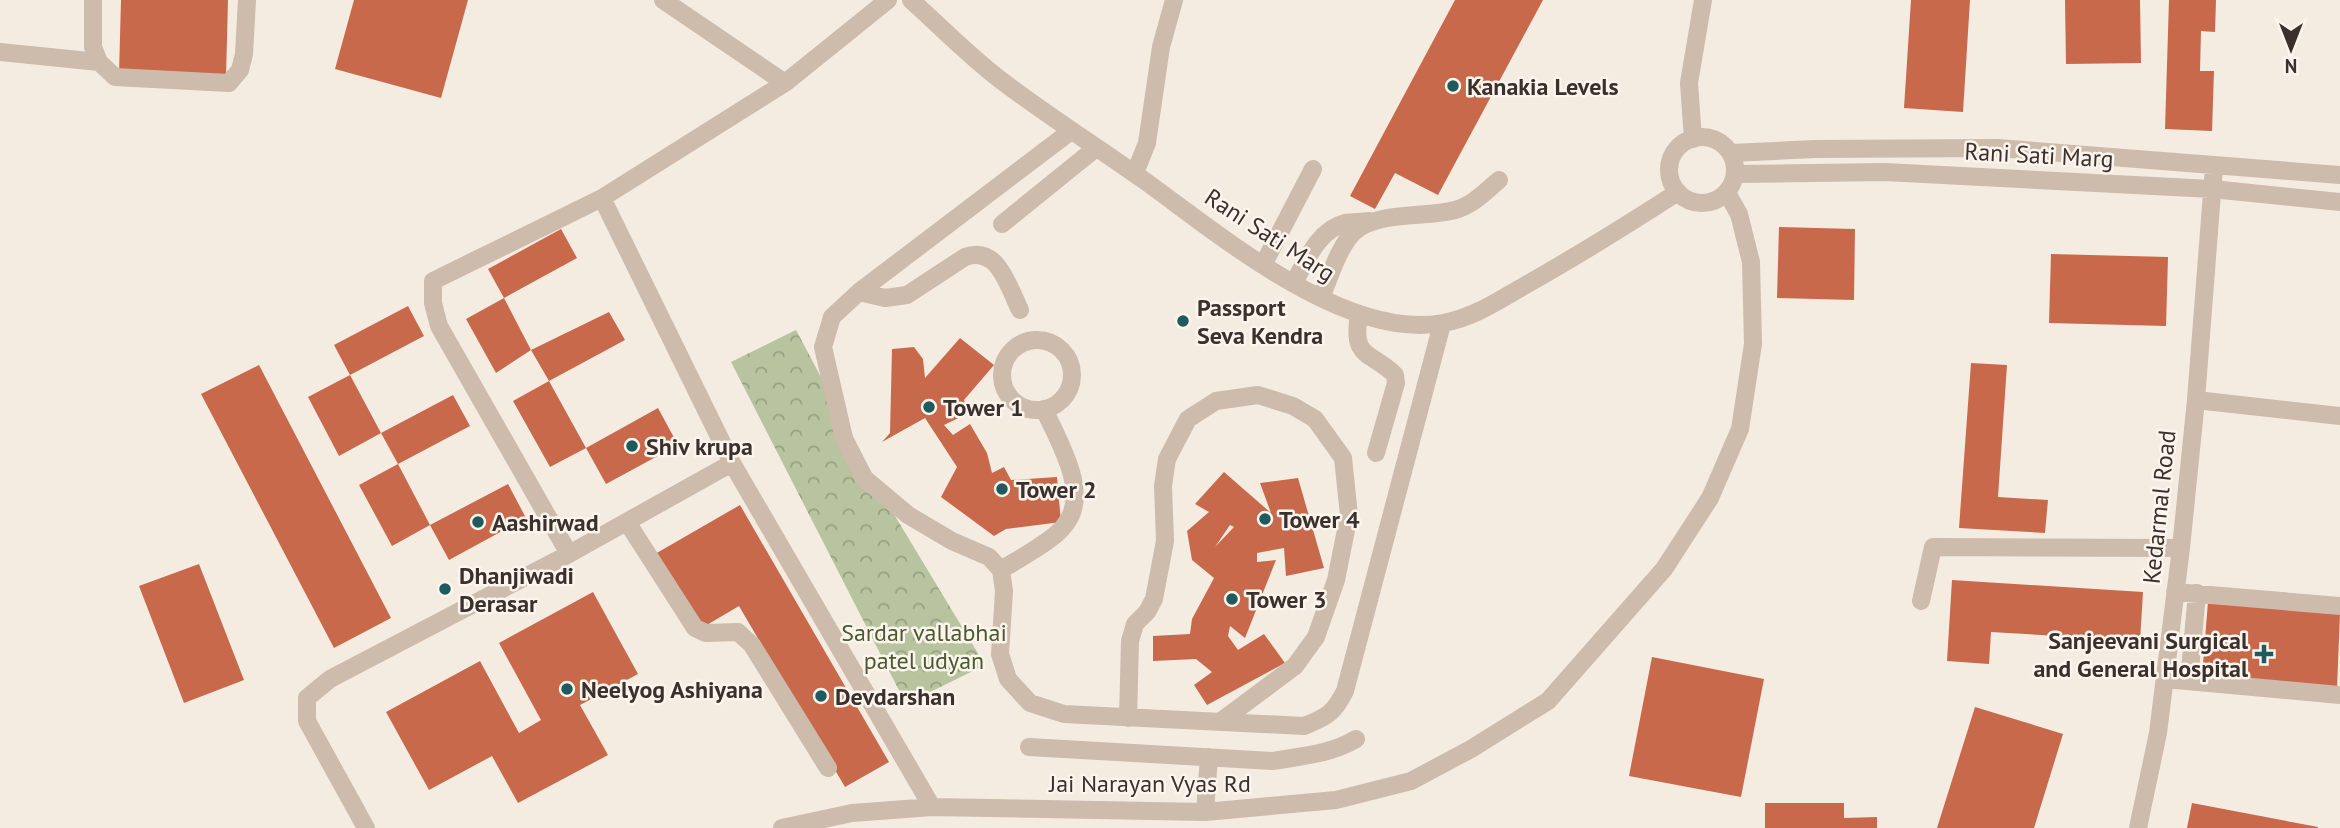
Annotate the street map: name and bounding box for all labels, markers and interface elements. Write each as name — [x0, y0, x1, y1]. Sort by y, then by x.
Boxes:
north arrow — [2256, 14, 2326, 84]
text: N — [2285, 54, 2297, 78]
place label: Kanakia Levels — [1467, 71, 1619, 102]
marker: Kanakia Levels — [1445, 78, 1461, 94]
street label: Rani Sati Marg — [1964, 136, 2114, 174]
street label: Rani Sati Marg — [1199, 181, 1341, 289]
place label: Passport Seva Kendra — [1197, 292, 1323, 351]
marker: Passport Seva Kendra — [1175, 313, 1191, 329]
place label: Tower 1 — [943, 392, 1024, 423]
marker: Tower 1 — [921, 399, 937, 415]
street label: Kedarmal Road — [2136, 429, 2182, 585]
place label: Shiv krupa — [646, 431, 753, 462]
marker: Shiv krupa — [624, 438, 640, 454]
place label: Tower 2 — [1016, 474, 1097, 505]
marker: Tower 2 — [994, 481, 1010, 497]
place label: Tower 4 — [1279, 504, 1360, 535]
place label: Aashirwad — [492, 507, 599, 538]
marker: Tower 4 — [1257, 511, 1273, 527]
marker: Aashirwad — [470, 514, 486, 530]
place label: Dhanjiwadi Derasar — [459, 560, 574, 619]
marker: Dhanjiwadi Derasar — [437, 581, 453, 597]
place label: Tower 3 — [1246, 584, 1327, 615]
marker: Tower 3 — [1224, 591, 1240, 607]
park label: Sardar vallabhai patel udyan — [841, 617, 1007, 676]
place label: Sanjeevani Surgical and General Hospital — [2033, 625, 2249, 684]
marker: Sanjeevani Surgical and General Hospital — [2254, 644, 2274, 664]
place label: Neelyog Ashiyana — [581, 674, 763, 705]
marker: Neelyog Ashiyana — [559, 681, 575, 697]
place label: Devdarshan — [835, 681, 955, 712]
marker: Devdarshan — [813, 688, 829, 704]
street label: Jai Narayan Vyas Rd — [1048, 768, 1251, 799]

